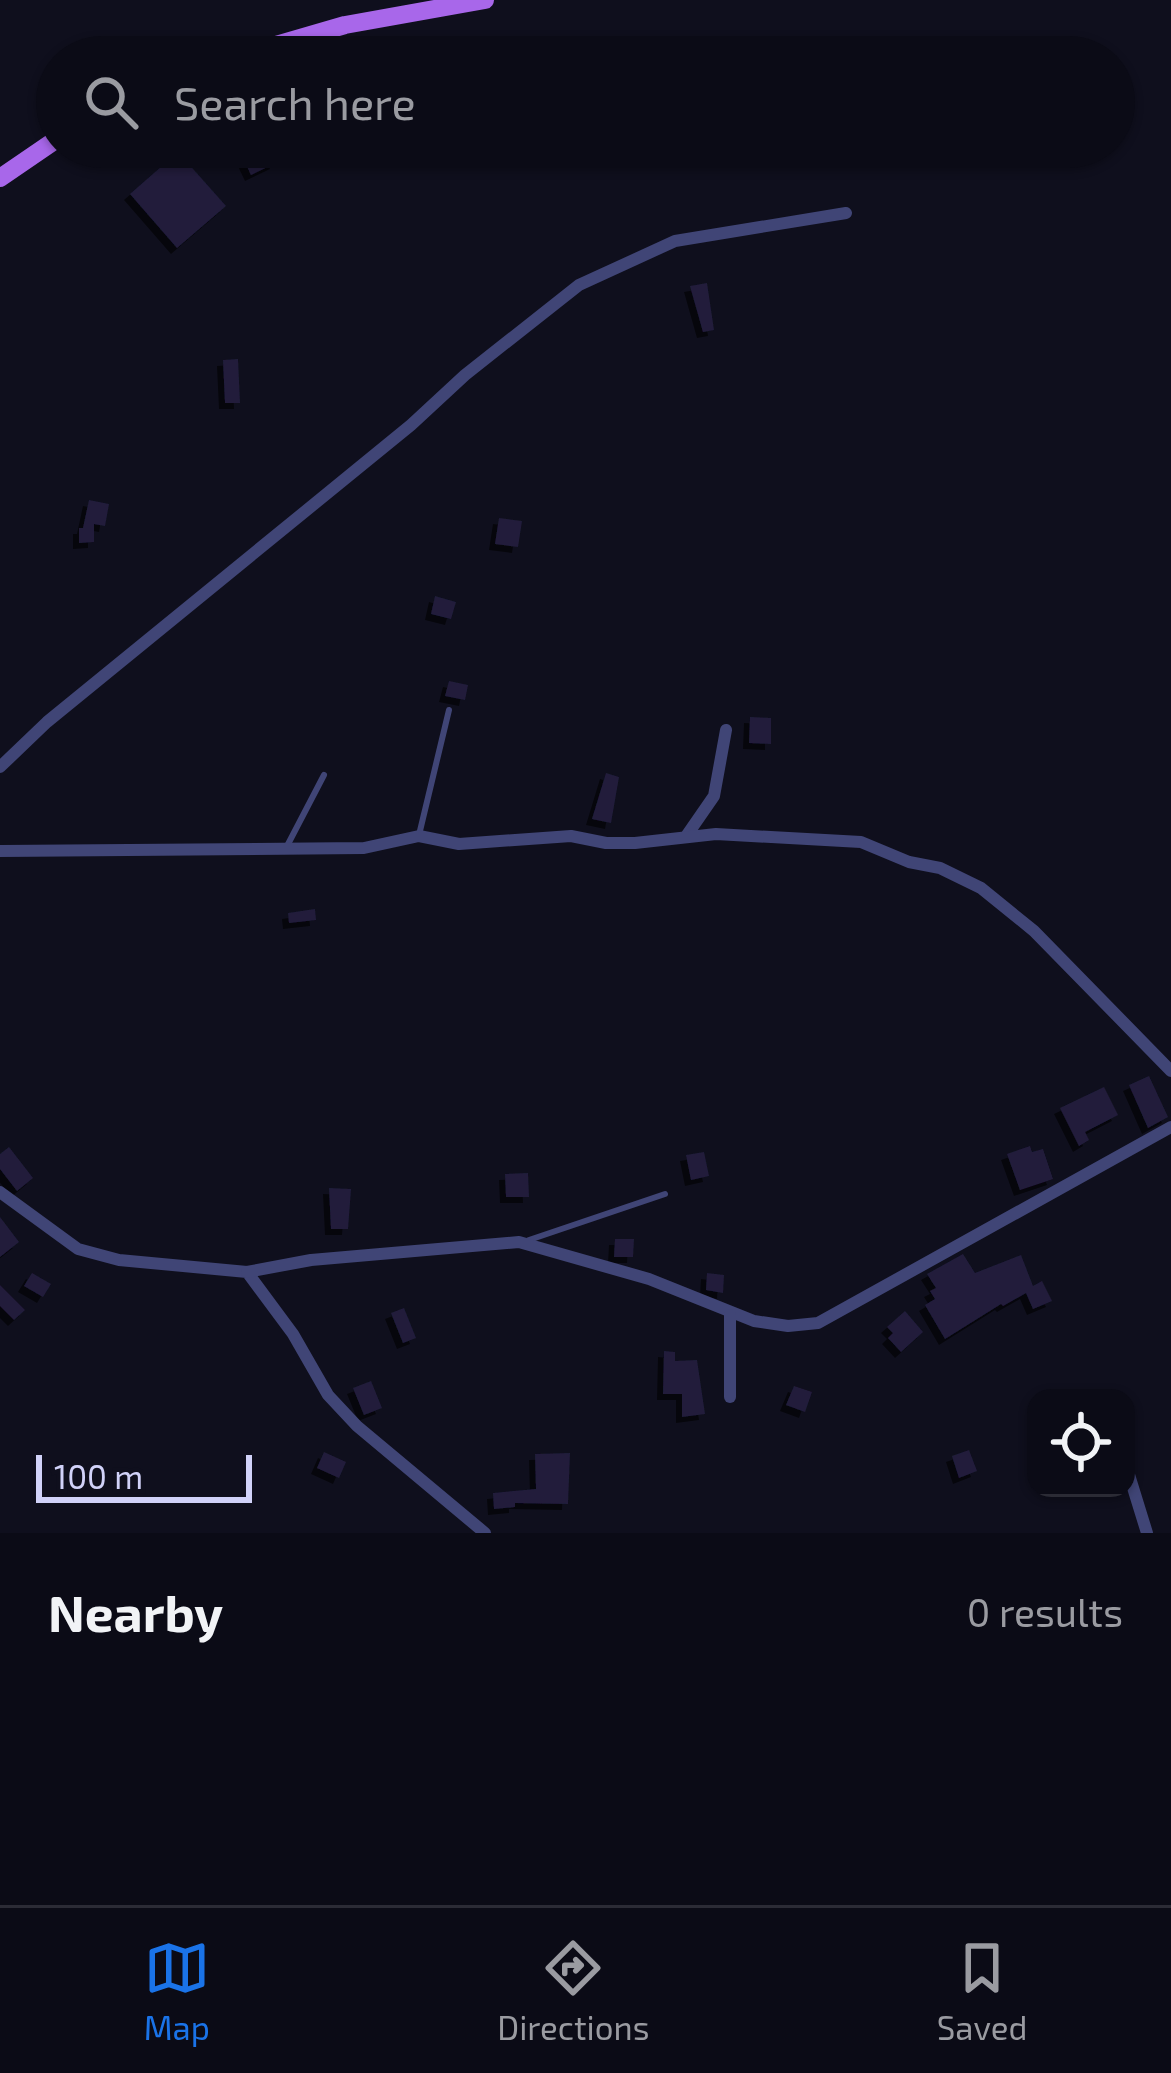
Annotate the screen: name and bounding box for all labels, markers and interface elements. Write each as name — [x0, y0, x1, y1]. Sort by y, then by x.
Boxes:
search box — [36, 36, 1135, 168]
icon: search — [78, 69, 144, 135]
text: Search here — [174, 75, 416, 129]
map controls — [1027, 1389, 1135, 1497]
button: locate — [1027, 1389, 1135, 1497]
scale bar — [36, 1449, 252, 1502]
text: 100 m — [54, 1456, 143, 1496]
text: Nearby — [48, 1581, 223, 1642]
text: 0 results — [967, 1588, 1123, 1635]
tab: Map — [144, 1935, 210, 2047]
tab: Directions — [497, 1935, 649, 2047]
tab: Saved — [937, 1935, 1027, 2047]

